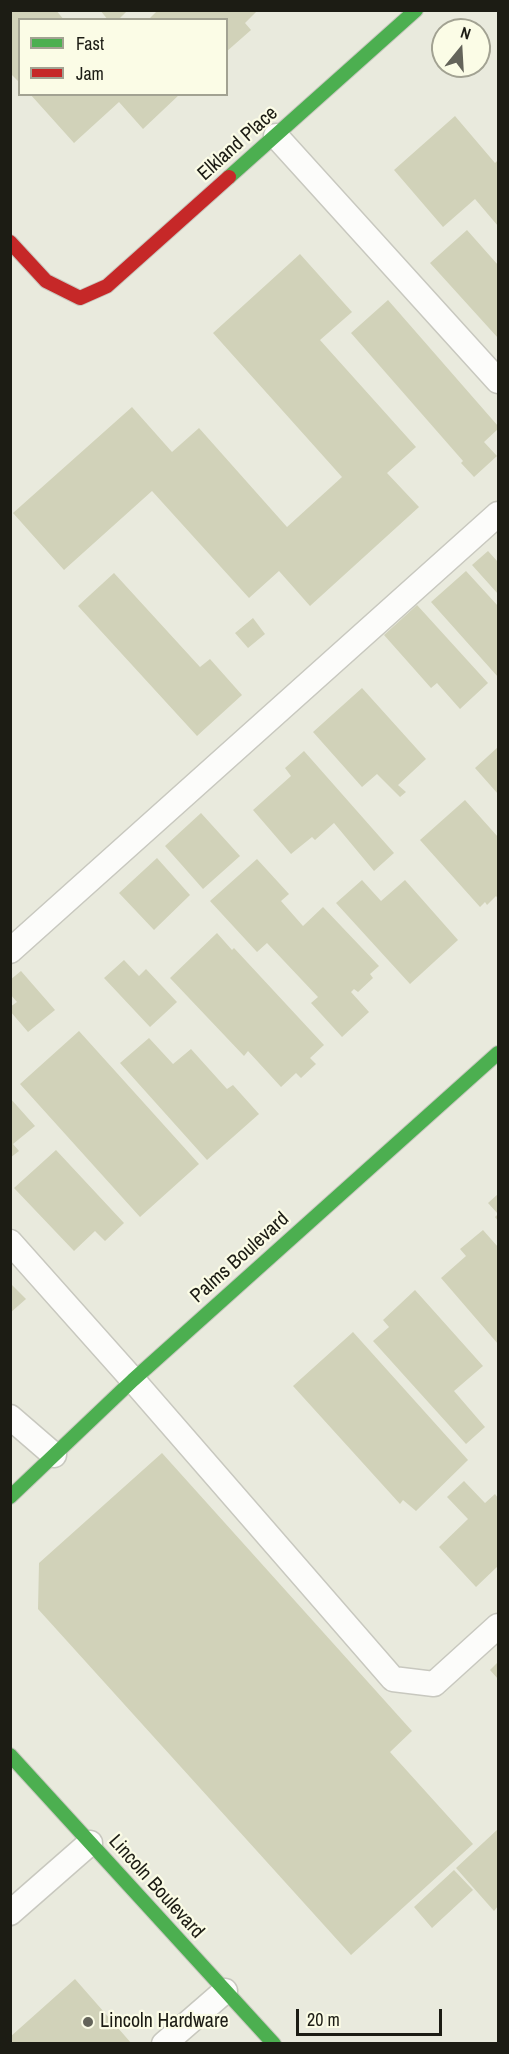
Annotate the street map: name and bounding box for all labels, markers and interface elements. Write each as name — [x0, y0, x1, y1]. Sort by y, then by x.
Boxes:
legend — [18, 18, 228, 96]
north arrow — [431, 18, 491, 78]
text: N — [458, 21, 474, 45]
text: Fast — [76, 31, 104, 56]
text: Jam — [76, 61, 104, 86]
street label: Elkland Place — [193, 102, 283, 186]
street label: Palms Boulevard — [186, 1208, 294, 1308]
street label: Lincoln Boulevard — [103, 1830, 209, 1944]
scale bar — [299, 1997, 444, 2035]
text: 20 m — [307, 2007, 340, 2032]
place label: Lincoln Hardware — [100, 2010, 229, 2034]
marker: Lincoln Hardware — [81, 2015, 95, 2029]

